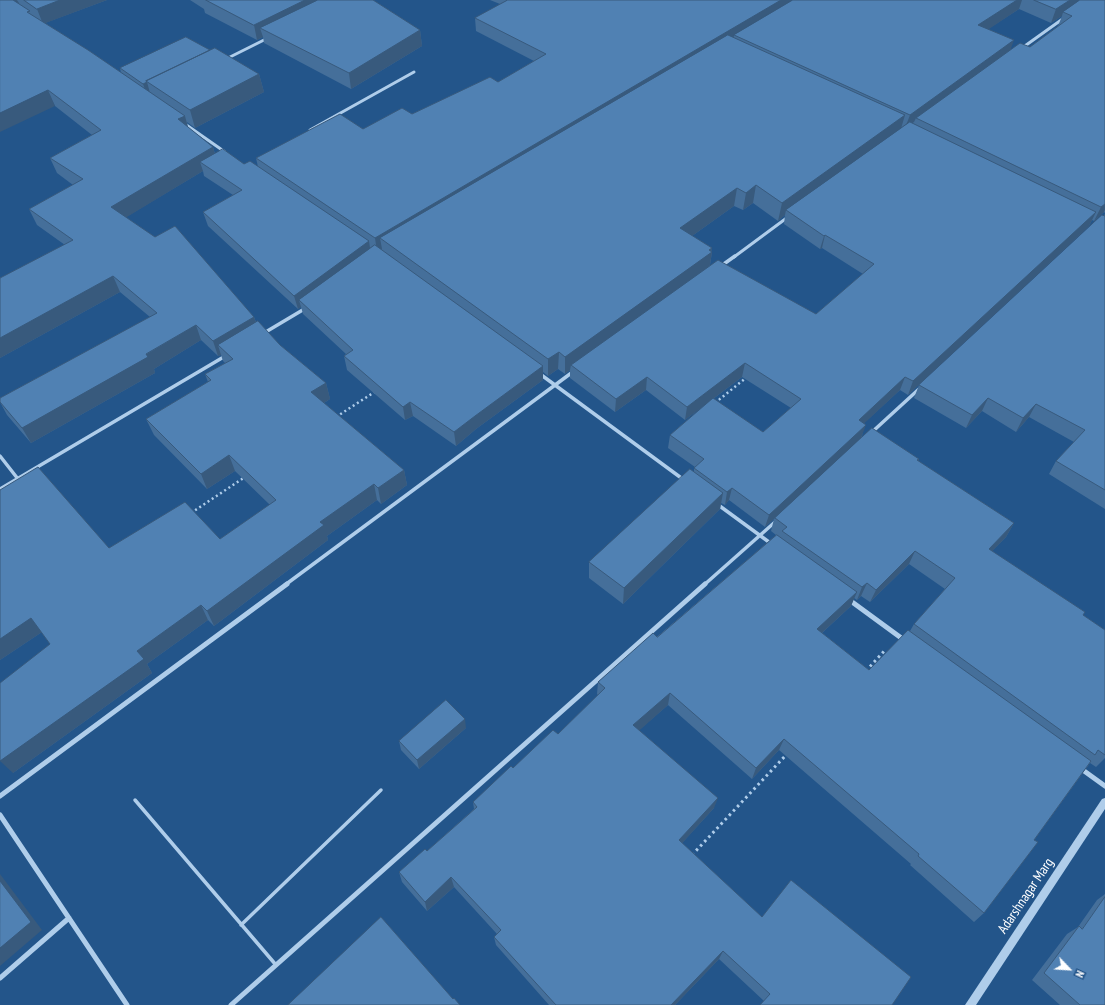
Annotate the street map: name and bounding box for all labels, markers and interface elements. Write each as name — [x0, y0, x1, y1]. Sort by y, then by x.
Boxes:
street label: Adarshnagar Marg — [995, 855, 1057, 937]
north arrow — [1049, 949, 1089, 989]
text: N — [1072, 968, 1087, 980]

